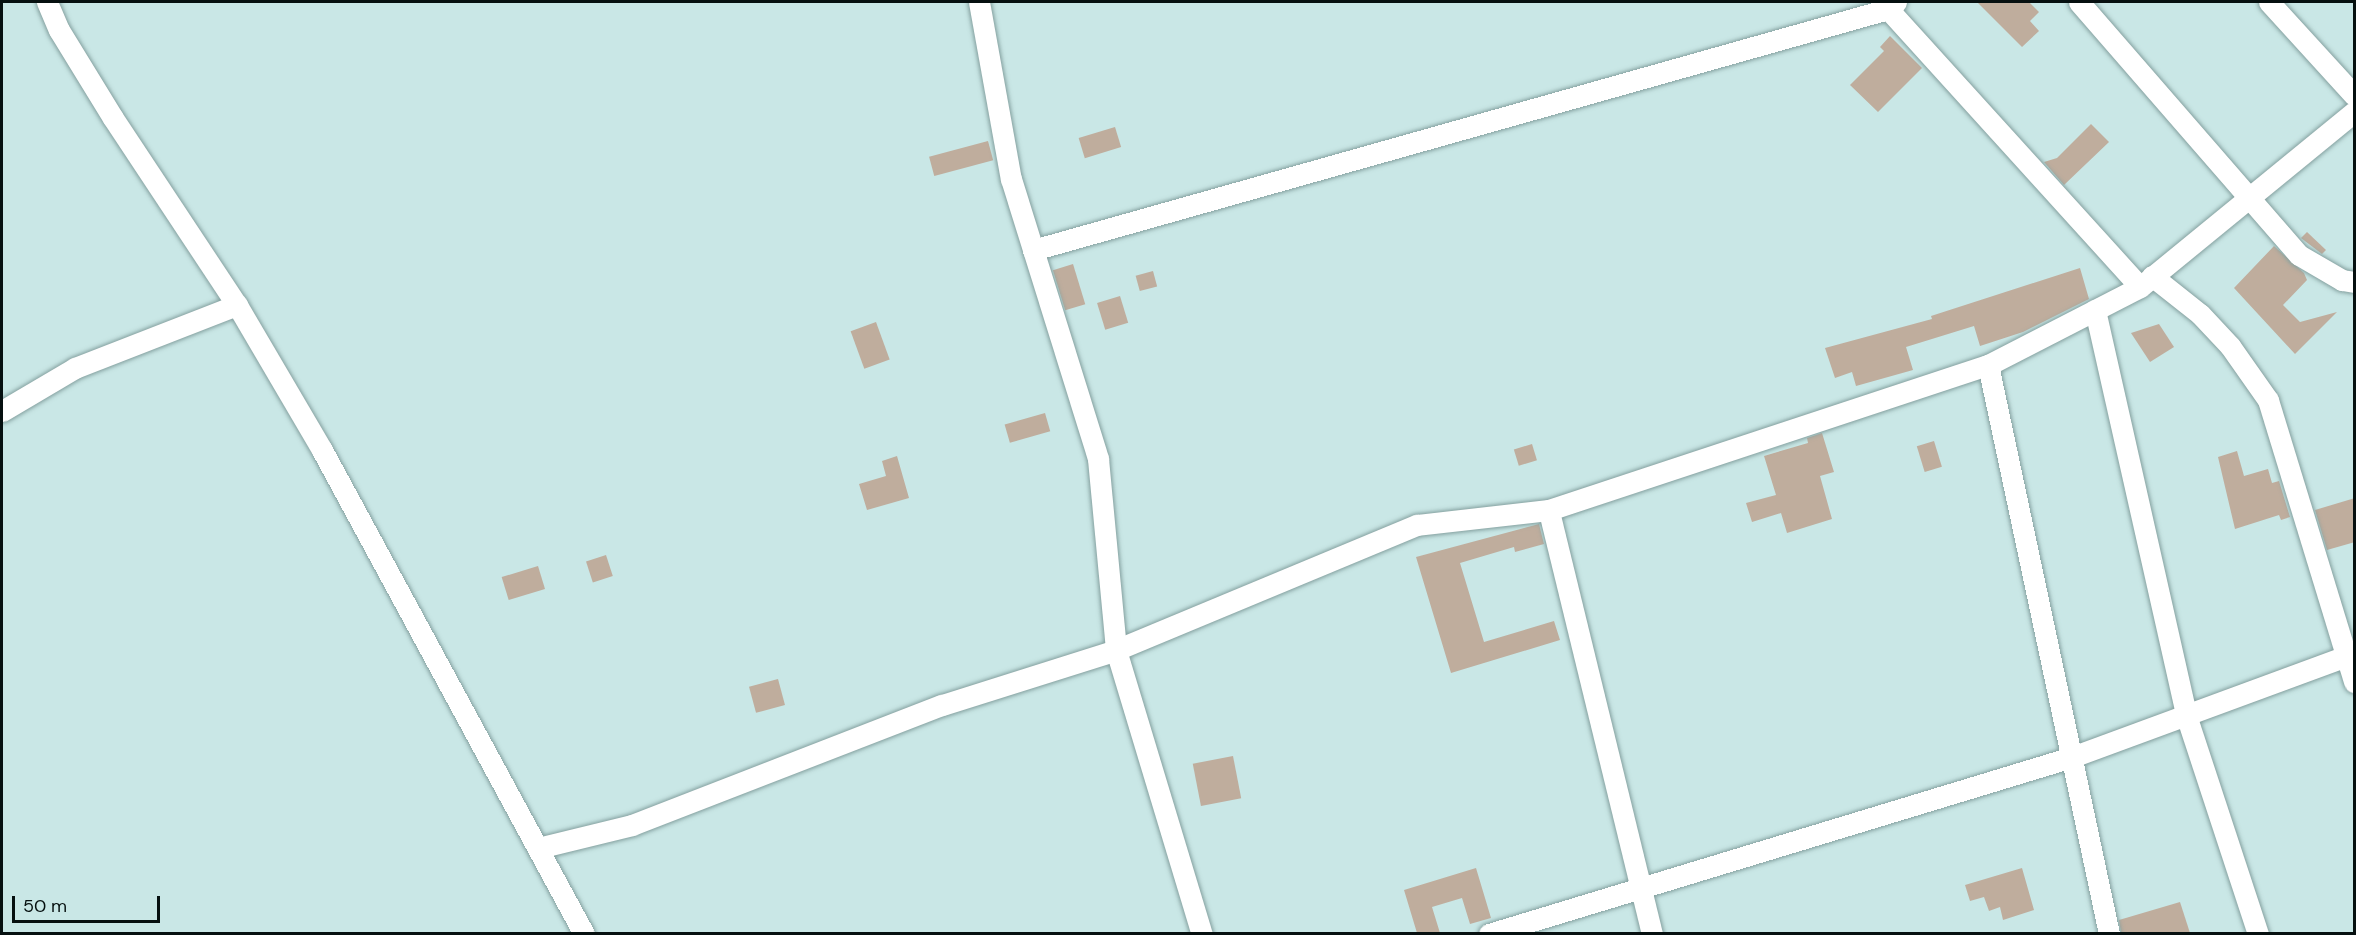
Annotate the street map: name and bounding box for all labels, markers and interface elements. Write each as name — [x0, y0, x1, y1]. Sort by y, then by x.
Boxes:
scale bar — [15, 884, 164, 922]
text: 50 m — [23, 894, 67, 918]

